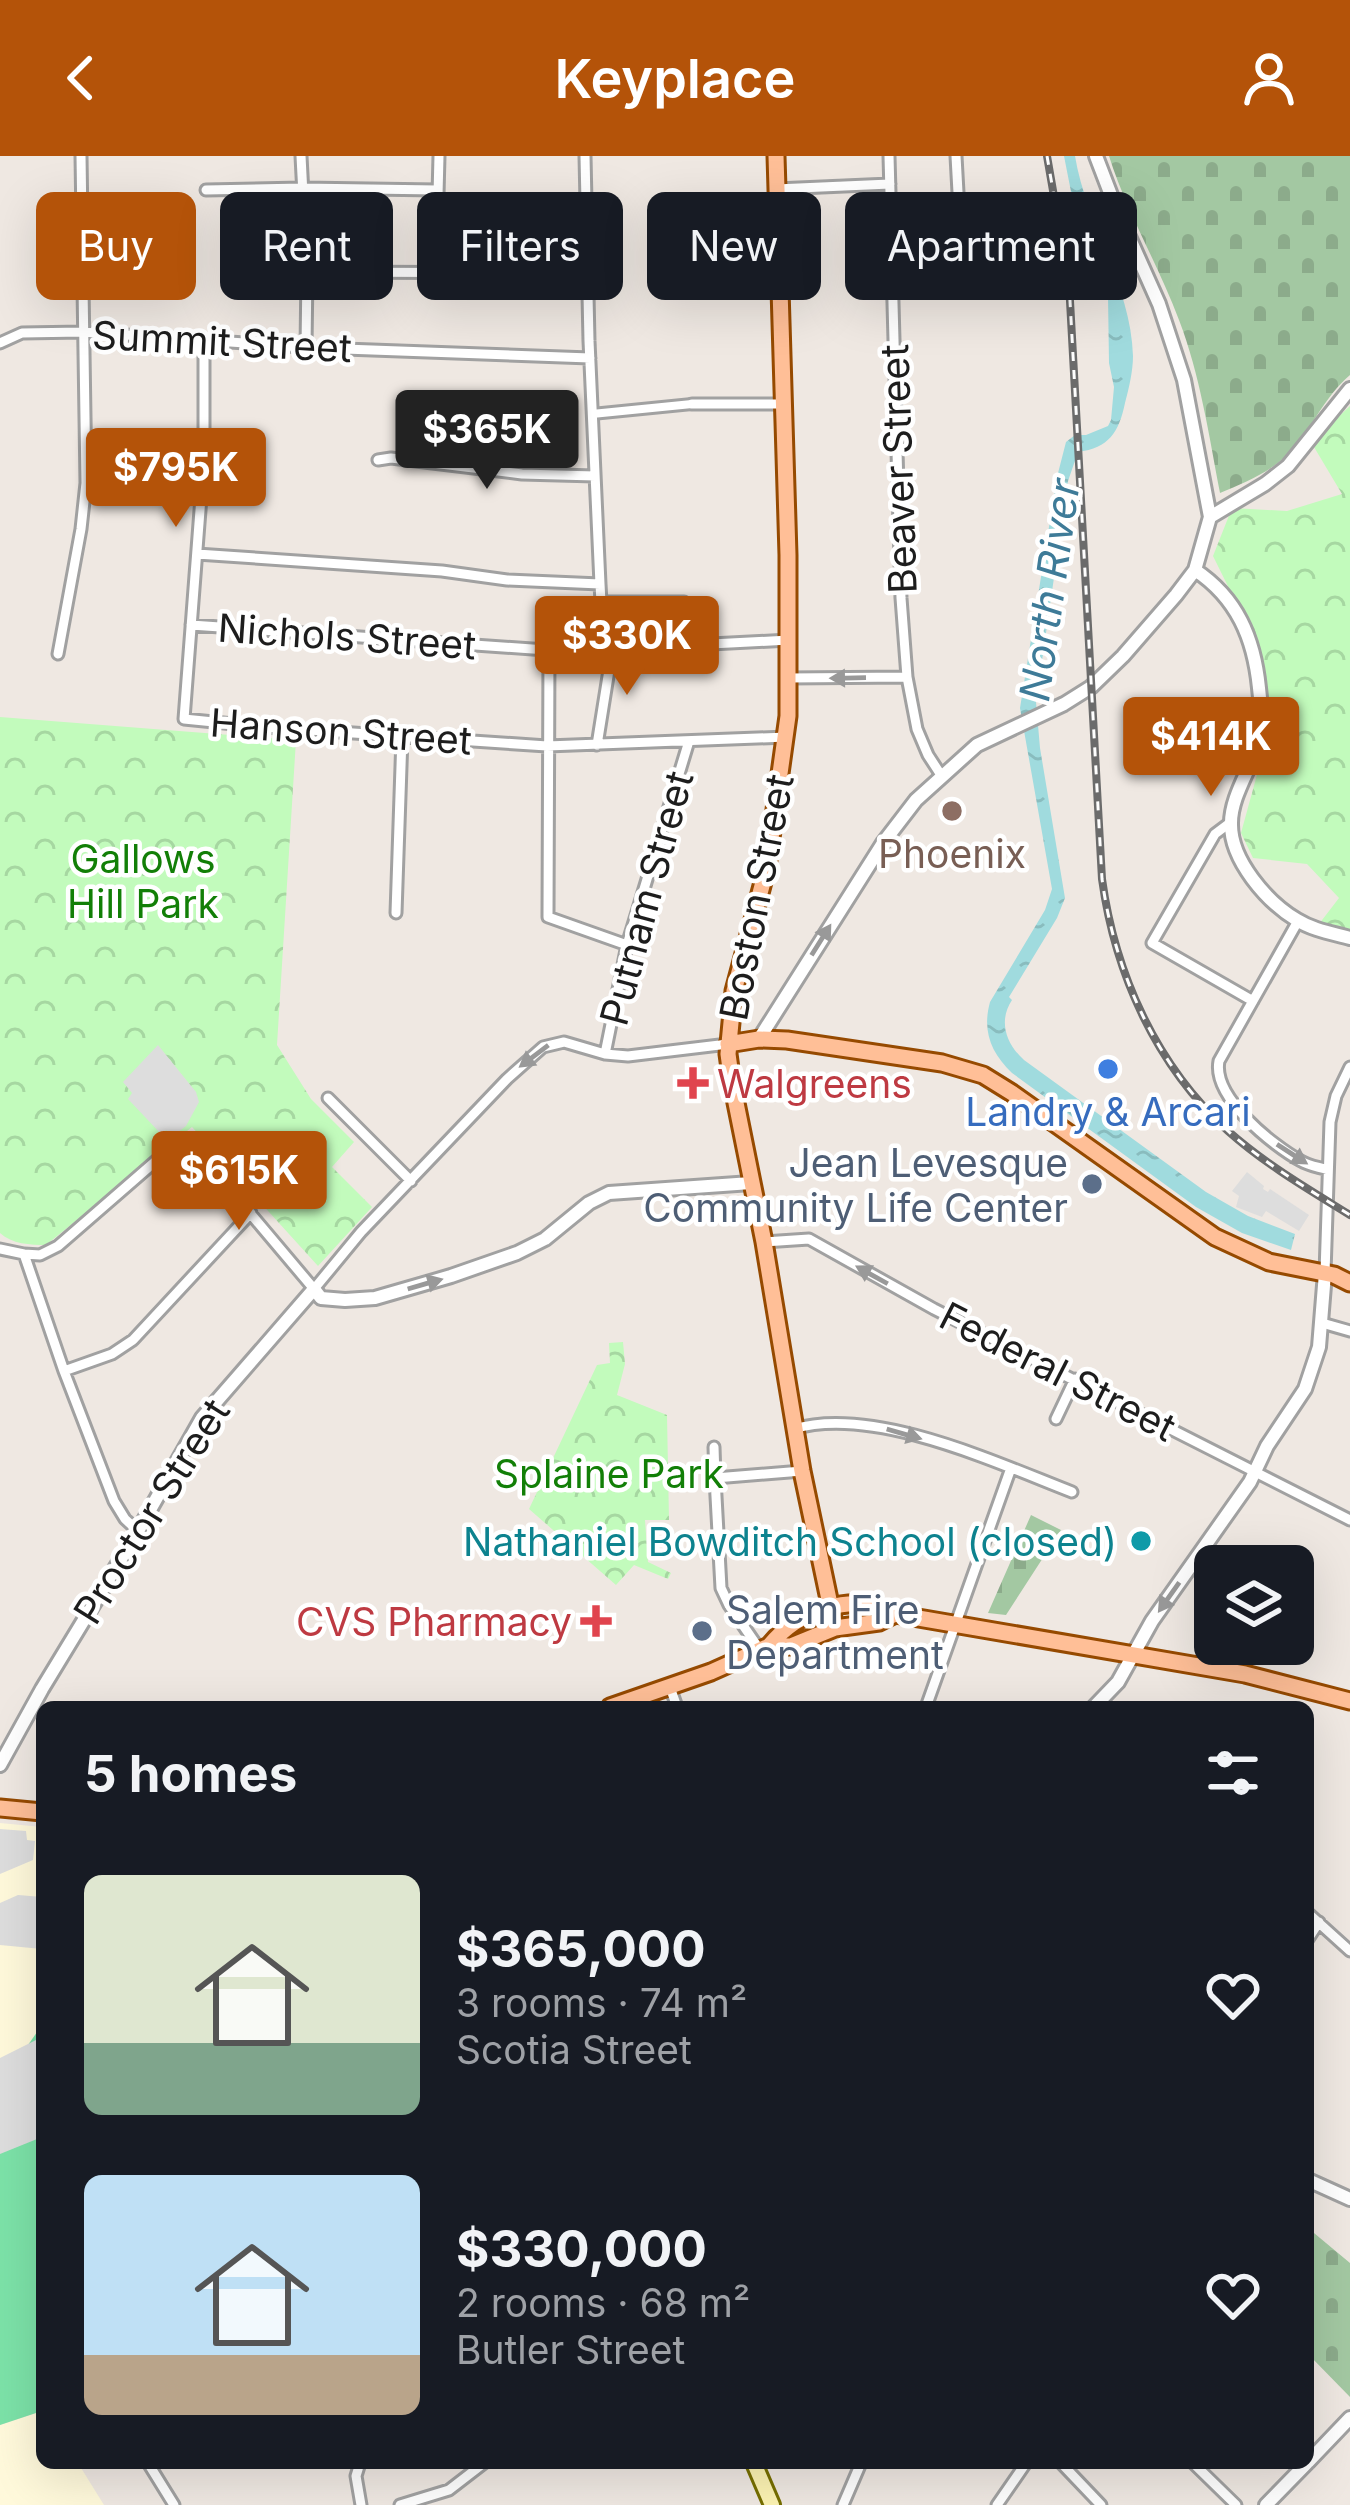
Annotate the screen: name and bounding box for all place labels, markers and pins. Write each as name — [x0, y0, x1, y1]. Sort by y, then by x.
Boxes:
pin: $365K — [403, 390, 571, 492]
pin: $795K — [92, 428, 260, 530]
pin: $330K — [543, 596, 711, 698]
pin: $414K — [1127, 697, 1295, 799]
marker: Phoenix — [939, 798, 965, 824]
place label: Phoenix — [878, 830, 1026, 877]
marker: Landry & Arcari — [1095, 1056, 1121, 1082]
place label: Walgreens — [717, 1060, 912, 1107]
marker: Walgreens — [680, 1070, 706, 1096]
place label: Landry & Arcari — [965, 1088, 1251, 1135]
pin: $615K — [155, 1131, 323, 1233]
place label: Jean Levesque Community Life Center — [643, 1139, 1068, 1231]
marker: Jean Levesque Community Life Center — [1079, 1171, 1105, 1197]
place label: Nathaniel Bowditch School (closed) — [463, 1518, 1117, 1565]
marker: Nathaniel Bowditch School (closed) — [1128, 1528, 1154, 1554]
place label: Salem Fire Department — [726, 1586, 944, 1678]
place label: CVS Pharmacy — [296, 1598, 572, 1645]
marker: CVS Pharmacy — [583, 1608, 609, 1634]
marker: Salem Fire Department — [689, 1618, 715, 1644]

